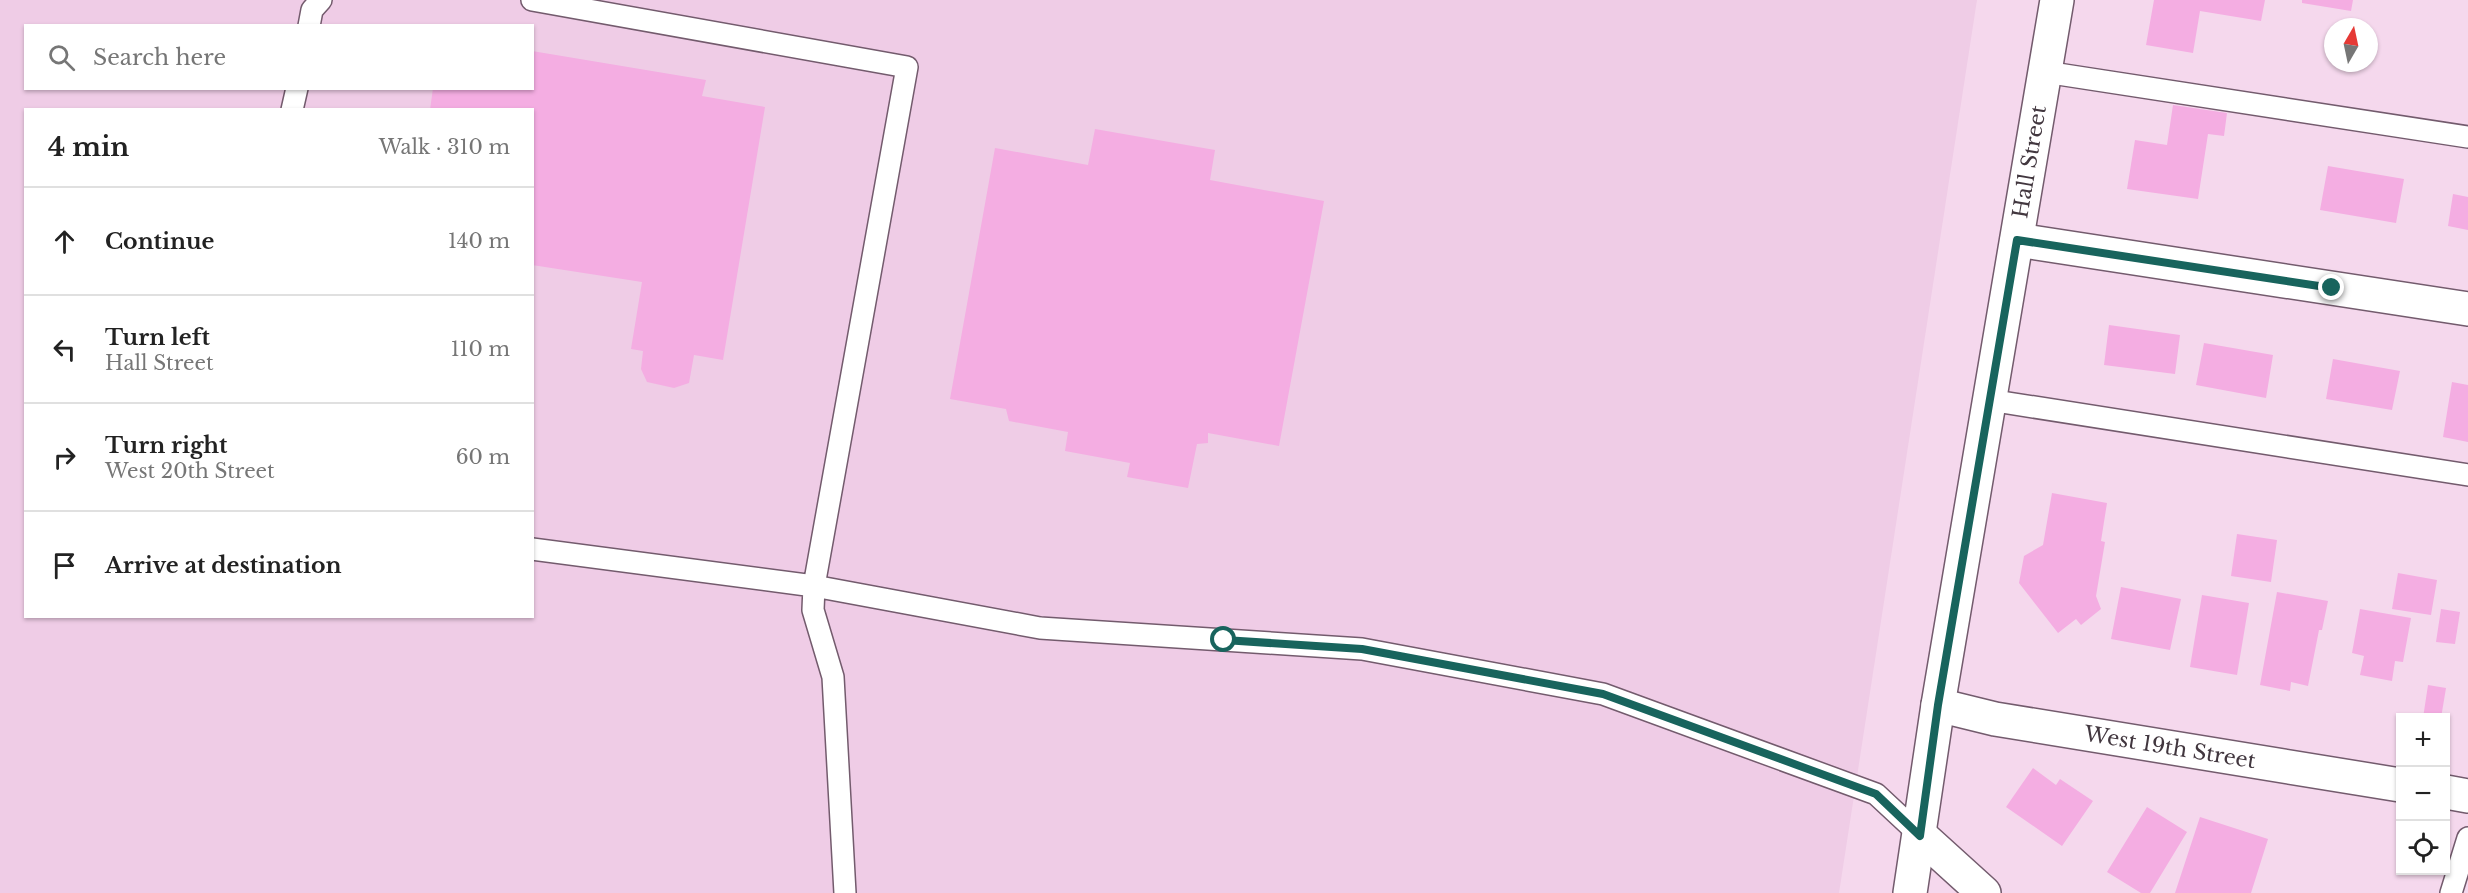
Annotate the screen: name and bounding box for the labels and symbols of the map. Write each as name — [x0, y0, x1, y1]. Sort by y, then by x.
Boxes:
north arrow — [2324, 18, 2378, 72]
street label: Hall Street — [2007, 103, 2052, 220]
route end — [2318, 274, 2344, 300]
route start — [1210, 626, 1236, 652]
street label: West 19th Street — [2081, 721, 2258, 774]

